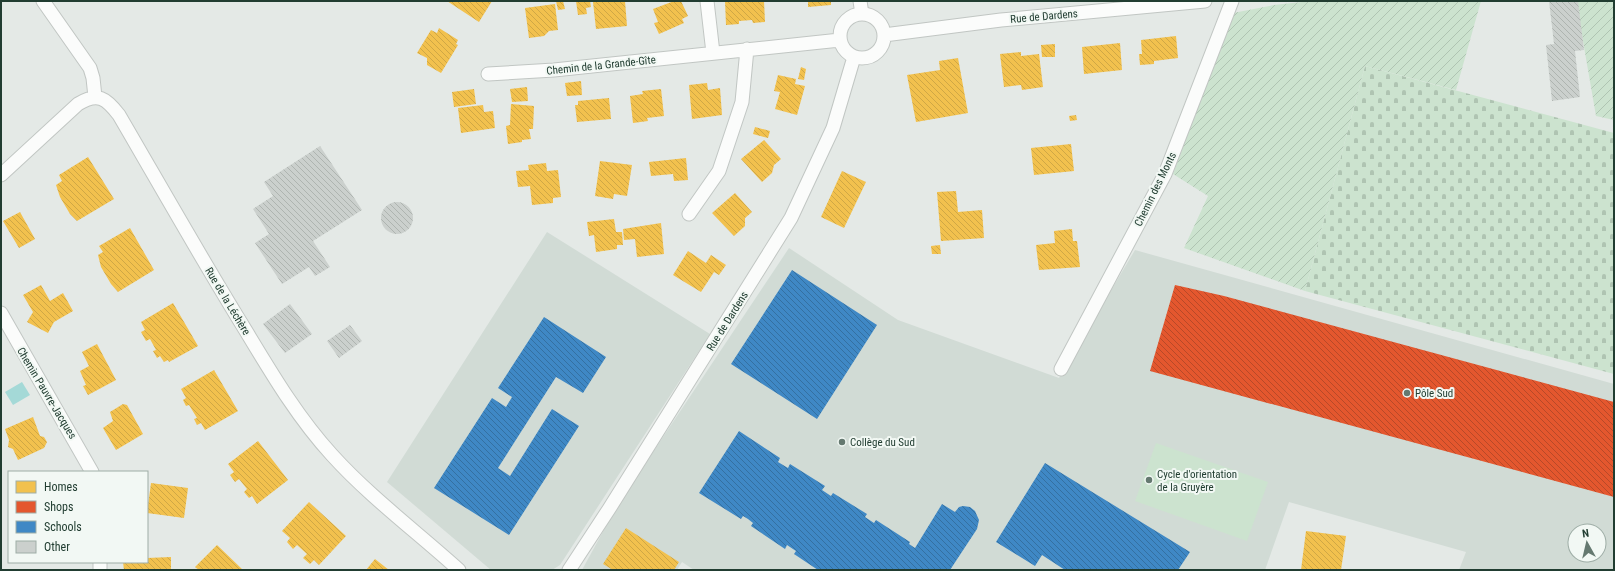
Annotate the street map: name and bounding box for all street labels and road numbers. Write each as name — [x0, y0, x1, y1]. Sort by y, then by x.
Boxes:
street label: Rue de Dardens — [1010, 7, 1078, 26]
street label: Chemin de la Grande-Gîte — [546, 53, 656, 78]
street label: Chemin des Monts — [1132, 150, 1179, 228]
street label: Rue de la Léchère — [202, 265, 253, 337]
street label: Rue de Dardens — [704, 289, 751, 353]
street label: Chemin Pauvre-Jacques — [14, 345, 79, 441]

